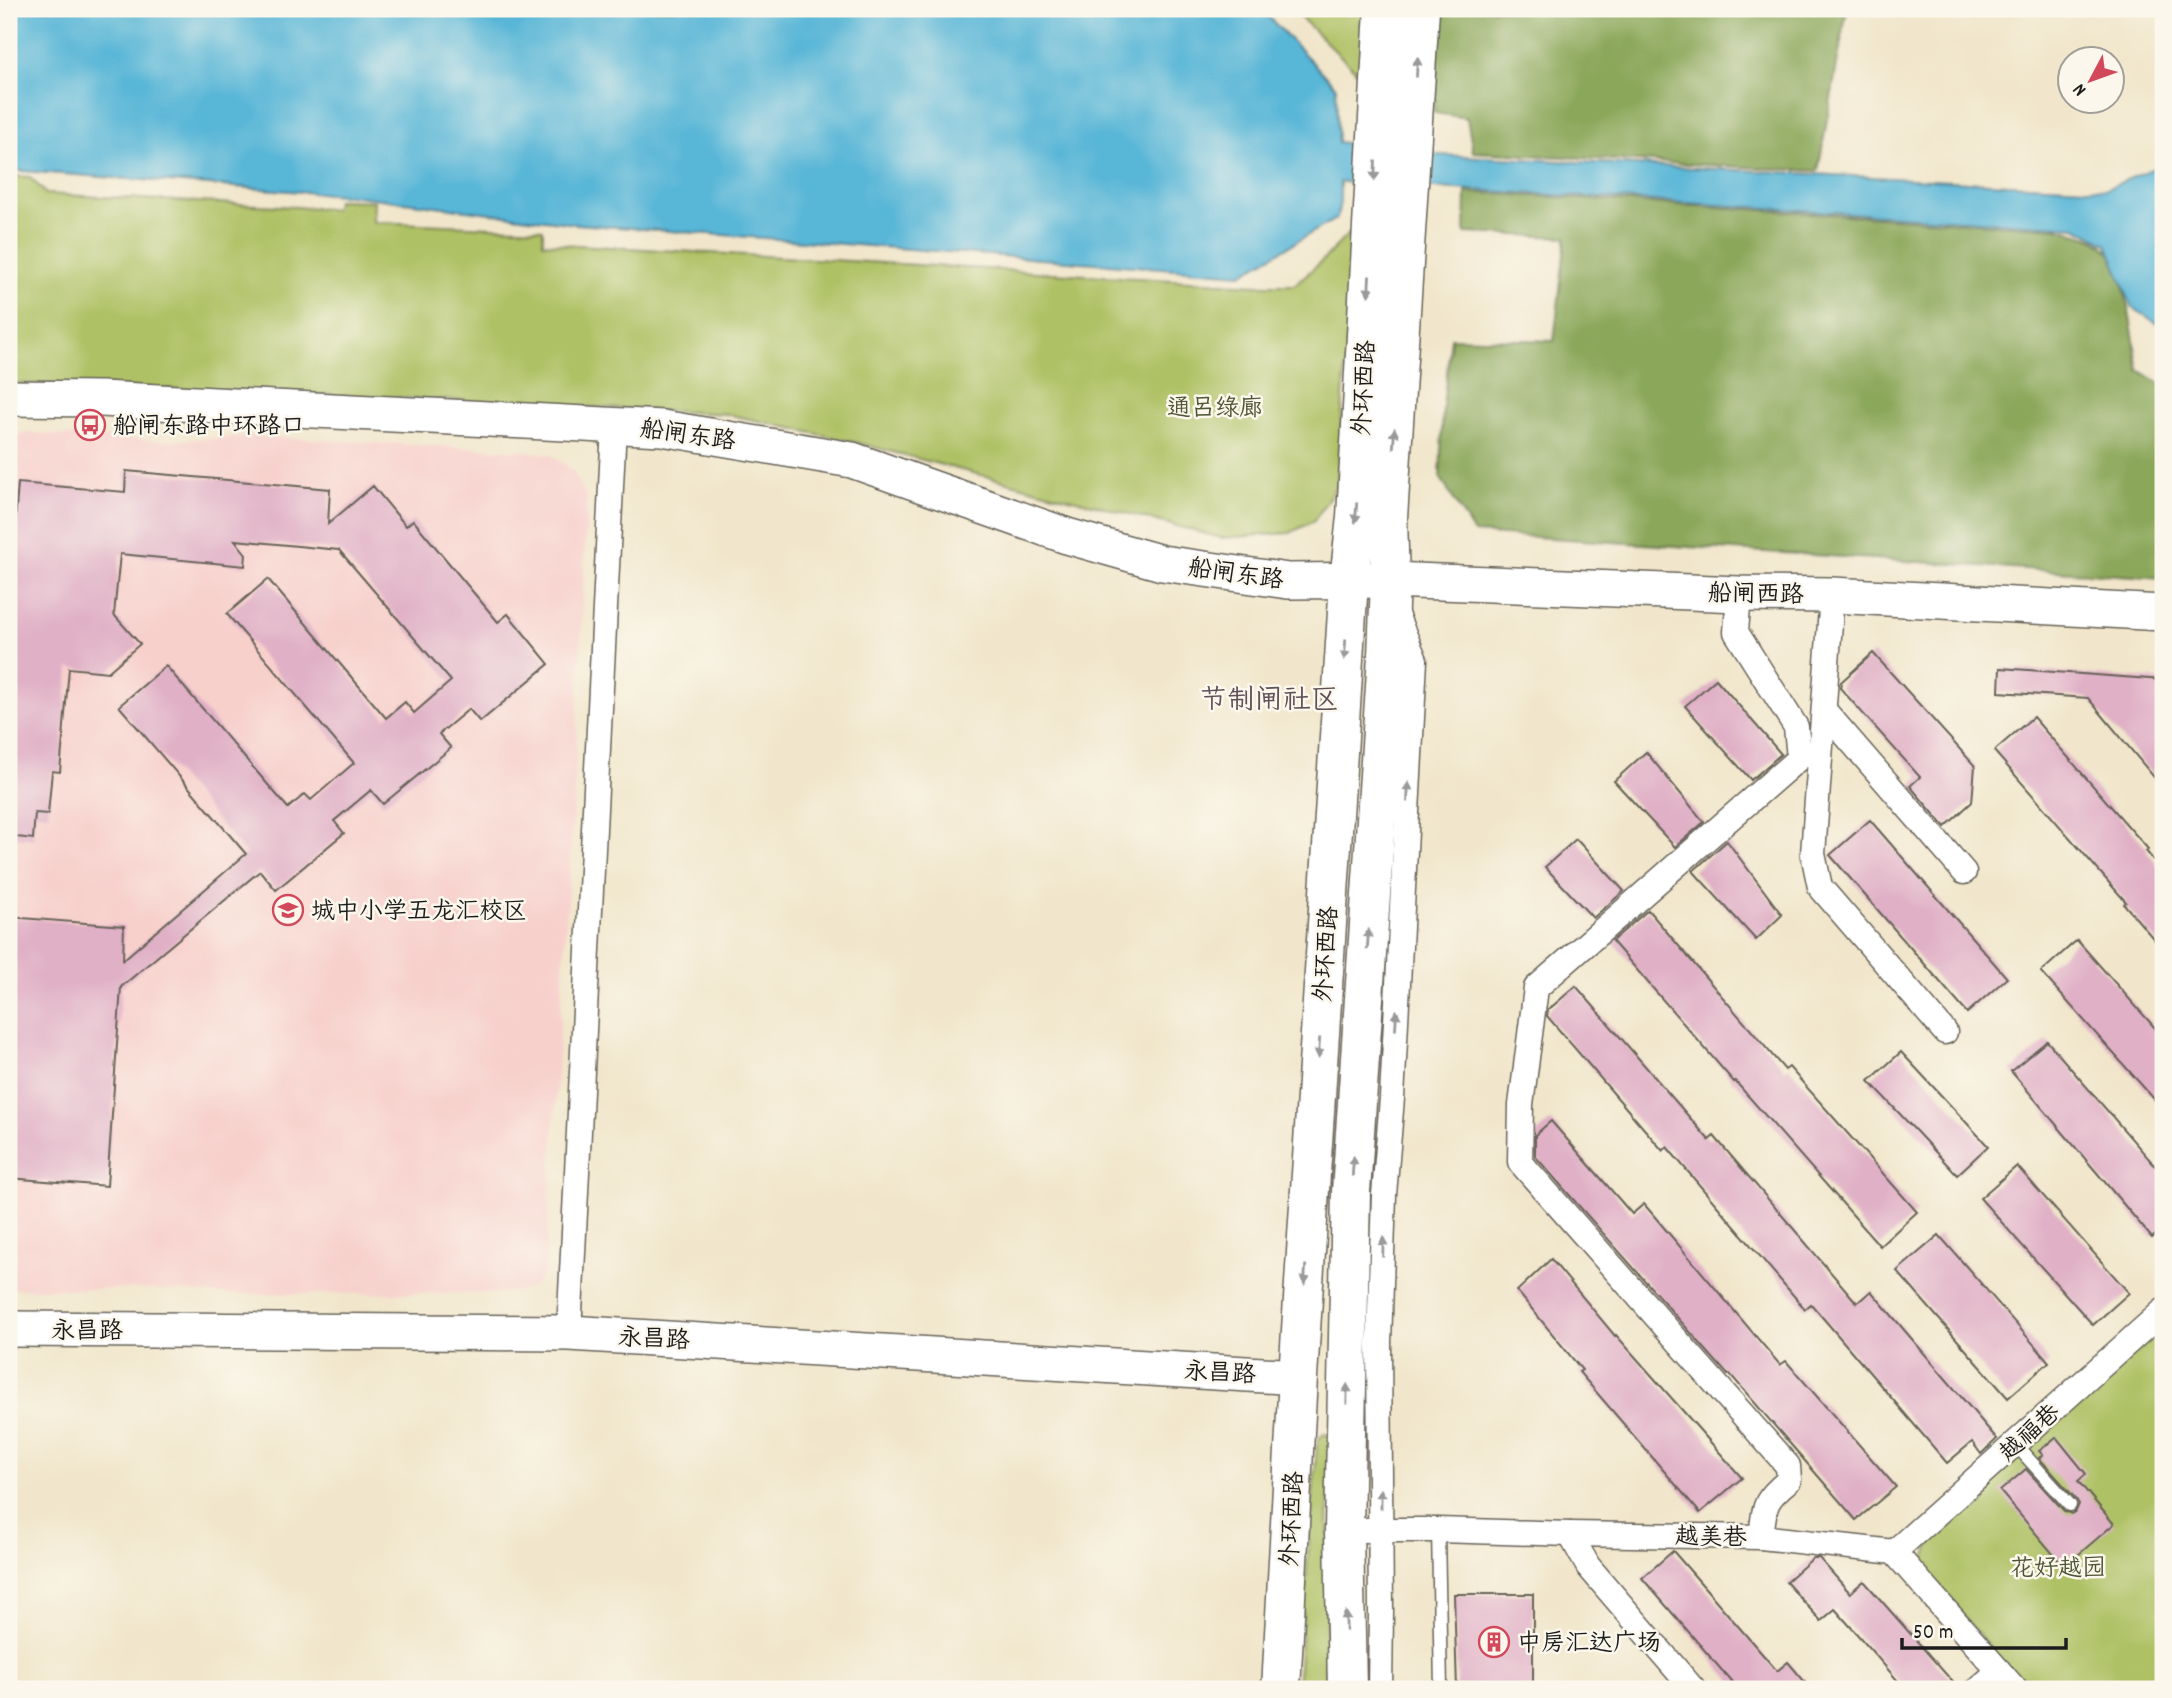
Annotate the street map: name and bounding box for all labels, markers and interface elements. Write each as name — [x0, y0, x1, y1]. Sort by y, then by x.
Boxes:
north arrow — [2056, 46, 2126, 116]
one-way arrow — [1412, 55, 1423, 77]
text: N — [2068, 76, 2094, 101]
one-way arrow — [1370, 160, 1381, 182]
one-way arrow — [1364, 276, 1375, 298]
street label: 外环西路 — [1347, 339, 1385, 437]
park label: 通吕绿廊 — [1167, 393, 1263, 427]
bus stop icon: 船闸东路中环路口 — [73, 408, 107, 442]
place label: 船闸东路中环路口 — [113, 411, 305, 445]
street label: 船闸东路 — [638, 413, 737, 460]
one-way arrow — [1388, 427, 1399, 449]
one-way arrow — [1350, 503, 1361, 525]
street label: 船闸东路 — [1186, 552, 1285, 599]
street label: 船闸西路 — [1708, 578, 1804, 614]
one-way arrow — [1339, 639, 1350, 661]
district label: 节制闸社区 — [1199, 683, 1339, 723]
one-way arrow — [1402, 781, 1413, 803]
school or university icon: 城中小学五龙汇校区 — [271, 893, 305, 927]
place label: 城中小学五龙汇校区 — [311, 896, 527, 930]
street label: 外环西路 — [1308, 905, 1348, 1003]
one-way arrow — [1363, 928, 1374, 950]
one-way arrow — [1390, 1008, 1401, 1030]
one-way arrow — [1313, 1037, 1324, 1059]
one-way arrow — [1348, 1155, 1359, 1177]
one-way arrow — [1377, 1235, 1388, 1257]
one-way arrow — [1299, 1264, 1310, 1286]
street label: 永昌路 — [51, 1316, 123, 1350]
street label: 永昌路 — [617, 1322, 691, 1360]
street label: 永昌路 — [1183, 1356, 1257, 1394]
one-way arrow — [1341, 1382, 1353, 1404]
street label: 越福巷 — [1993, 1398, 2069, 1471]
street label: 外环西路 — [1275, 1470, 1313, 1568]
one-way arrow — [1375, 1487, 1387, 1509]
street label: 越美巷 — [1675, 1521, 1747, 1557]
park label: 花好越园 — [2010, 1553, 2106, 1587]
scale bar — [1902, 1607, 2067, 1651]
one-way arrow — [1340, 1610, 1352, 1632]
text: 50 m — [1913, 1619, 1953, 1649]
building icon: 中房汇达广场 — [1477, 1625, 1511, 1659]
place label: 中房汇达广场 — [1517, 1628, 1661, 1662]

